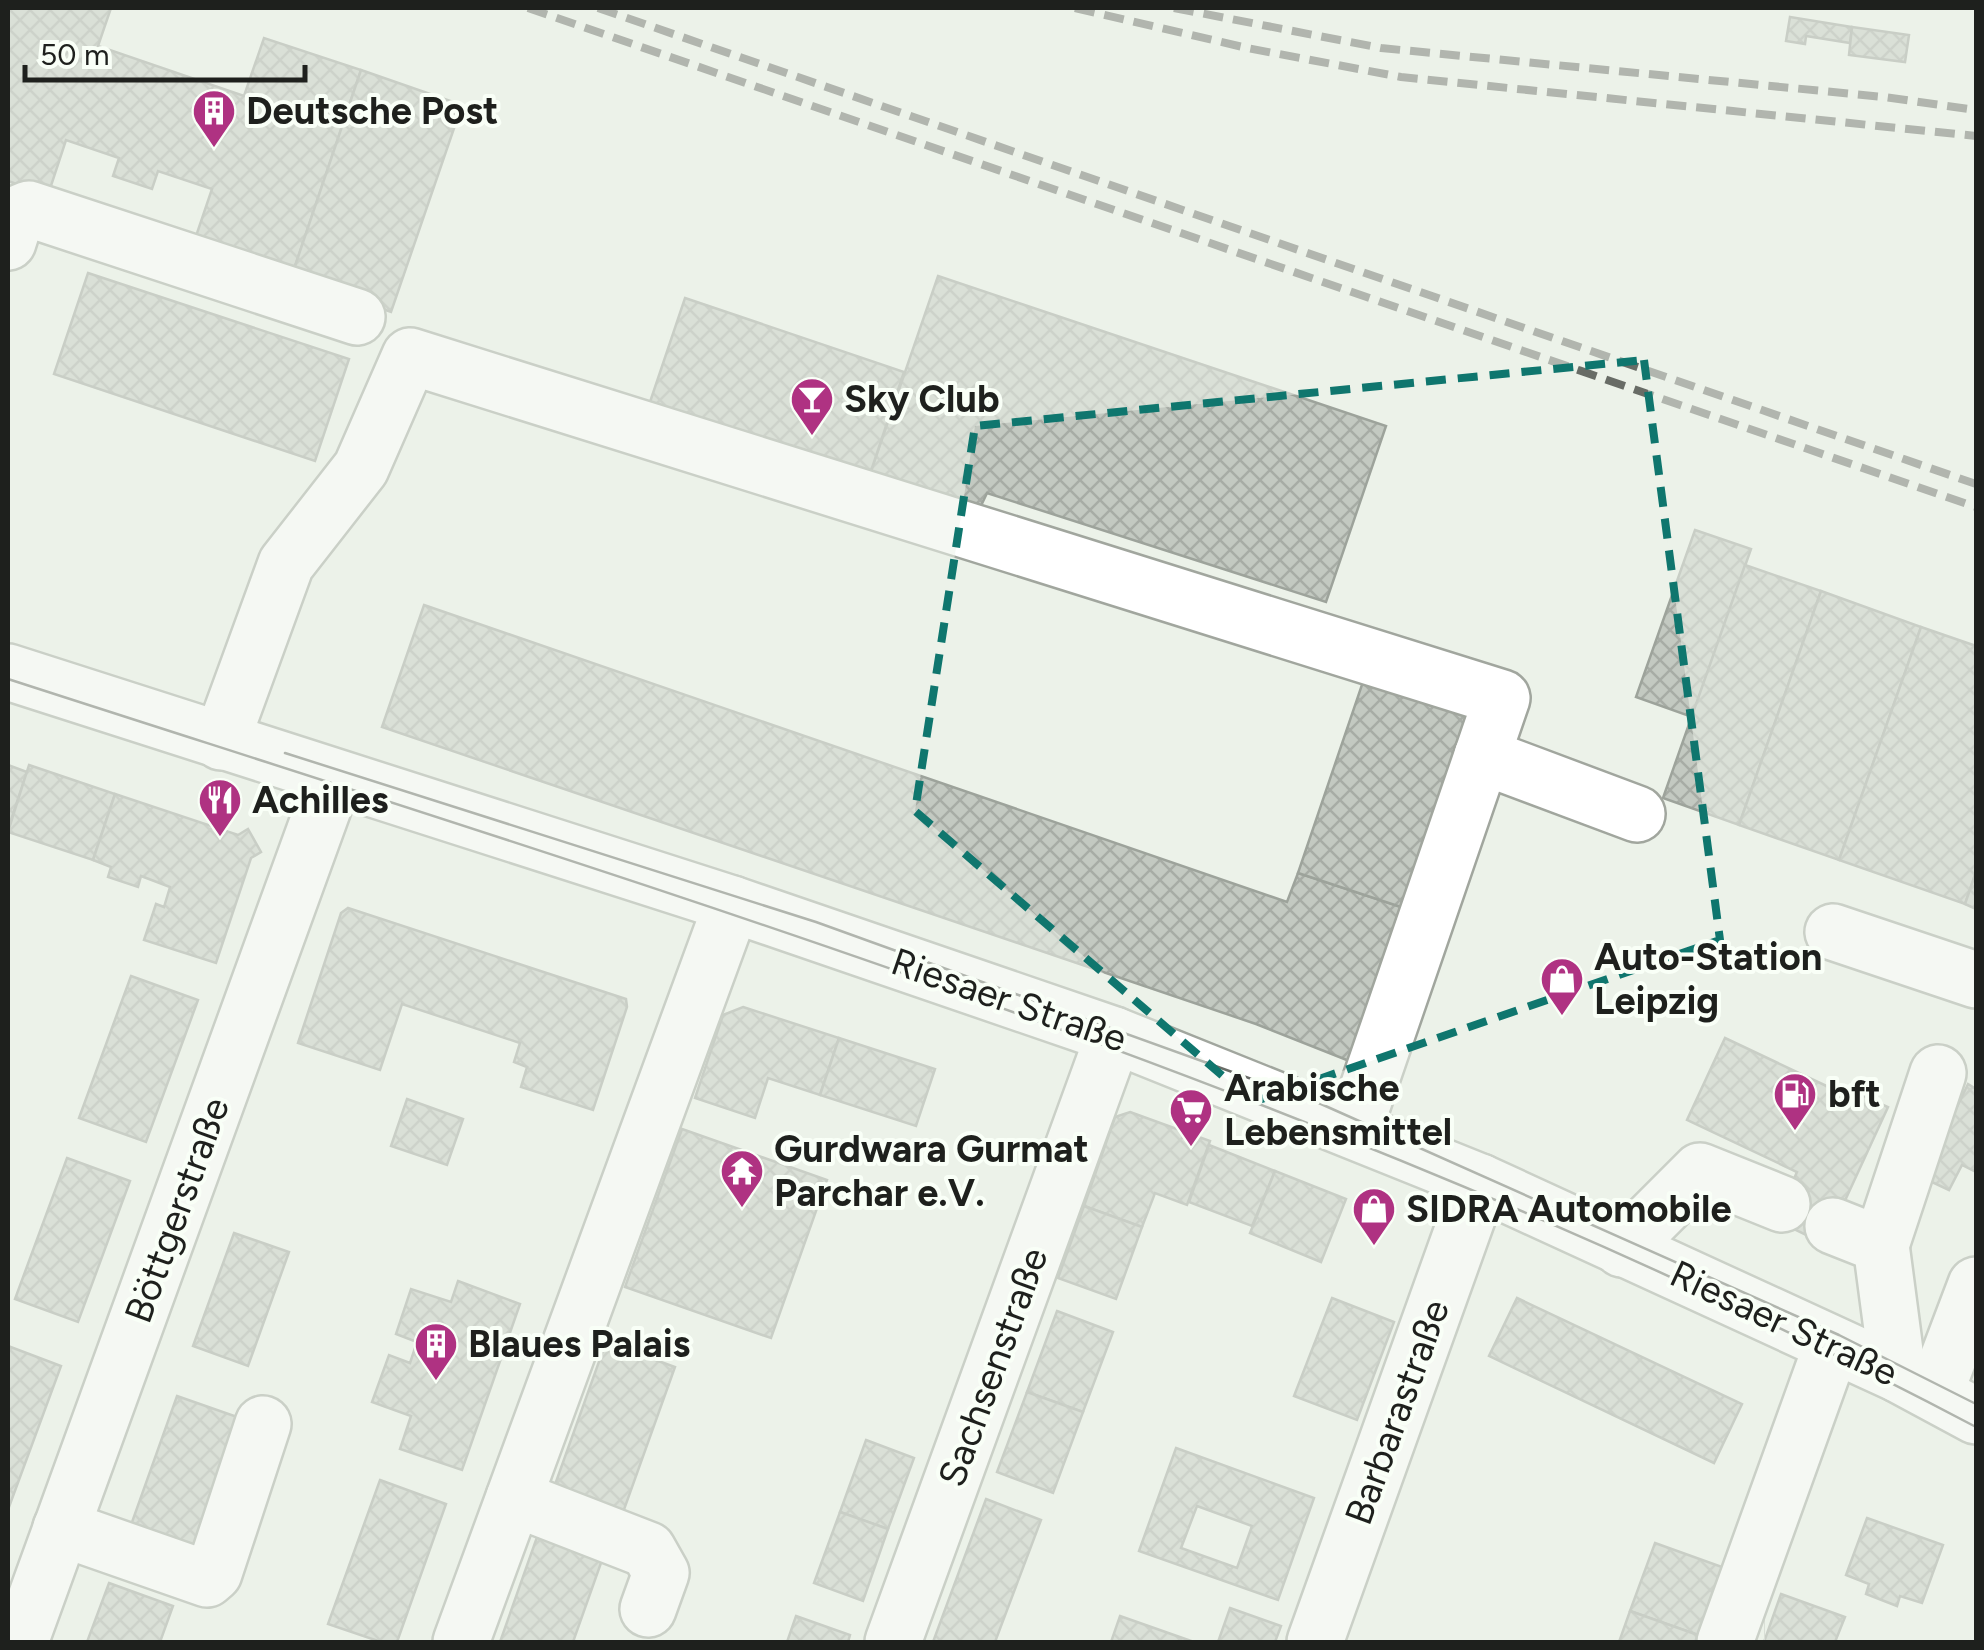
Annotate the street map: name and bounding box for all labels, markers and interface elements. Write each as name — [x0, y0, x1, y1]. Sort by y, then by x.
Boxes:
scale bar — [25, 20, 305, 82]
text: 50 m — [40, 36, 109, 73]
building icon: Deutsche Post — [191, 88, 237, 149]
place label: Deutsche Post — [246, 88, 498, 134]
bar icon: Sky Club — [789, 376, 835, 437]
place label: Sky Club — [844, 376, 1000, 422]
restaurant icon: Achilles — [197, 777, 243, 838]
place label: Achilles — [252, 777, 389, 823]
place label: Auto-Station Leipzig — [1594, 934, 1822, 1024]
street label: Riesaer Straße — [885, 938, 1133, 1062]
shop icon: Auto-Station Leipzig — [1539, 956, 1585, 1017]
place label: Arabische Lebensmittel — [1224, 1065, 1452, 1155]
fuel station icon: bft — [1772, 1071, 1818, 1132]
place label: bft — [1828, 1071, 1881, 1117]
supermarket icon: Arabische Lebensmittel — [1168, 1087, 1214, 1148]
street label: Böttgerstraße — [115, 1091, 239, 1329]
place label: Gurdwara Gurmat Parchar e.V. — [774, 1126, 1089, 1216]
temple icon: Gurdwara Gurmat Parchar e.V. — [719, 1148, 765, 1209]
shop icon: SIDRA Automobile — [1351, 1186, 1397, 1247]
place label: SIDRA Automobile — [1406, 1186, 1732, 1232]
street label: Sachsenstraße — [929, 1241, 1057, 1493]
street label: Riesaer Straße — [1663, 1250, 1905, 1396]
street label: Barbarastraße — [1335, 1293, 1459, 1531]
building icon: Blaues Palais — [413, 1321, 459, 1382]
place label: Blaues Palais — [468, 1321, 690, 1367]

